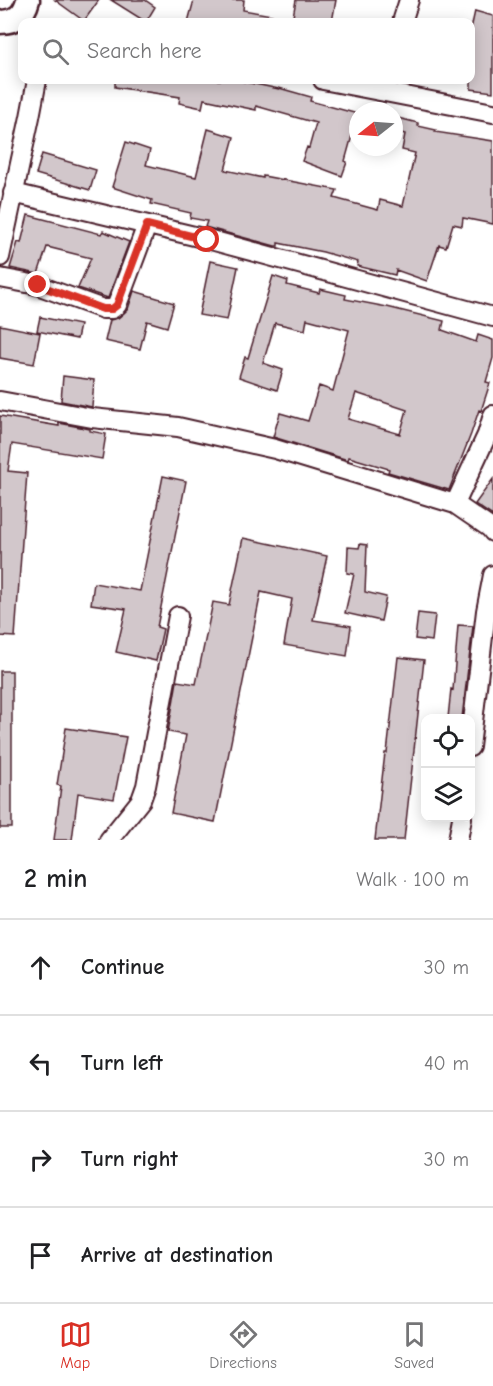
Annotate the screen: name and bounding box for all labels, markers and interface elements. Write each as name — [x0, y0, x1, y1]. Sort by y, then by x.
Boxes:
search box — [18, 18, 475, 84]
icon: search — [39, 35, 72, 68]
text: Search here — [87, 38, 202, 64]
north arrow — [349, 102, 403, 156]
route start — [193, 226, 219, 252]
route end — [24, 271, 50, 297]
map controls — [421, 714, 475, 822]
button: locate — [421, 714, 475, 768]
button: layers — [421, 768, 475, 822]
text: 2 min — [24, 864, 87, 894]
text: Walk · 100 m — [356, 868, 469, 891]
icon: ahead — [24, 951, 57, 984]
text: Continue — [81, 954, 164, 980]
text: 30 m — [423, 956, 469, 979]
icon: left — [24, 1047, 57, 1080]
text: Turn left — [81, 1050, 163, 1076]
text: 40 m — [424, 1052, 469, 1075]
icon: right — [24, 1143, 57, 1176]
text: Turn right — [81, 1146, 178, 1172]
text: 30 m — [423, 1148, 469, 1171]
icon: arrive — [24, 1239, 57, 1272]
text: Arrive at destination — [81, 1242, 273, 1268]
tab: Map — [59, 1318, 92, 1372]
tab: Directions — [209, 1318, 277, 1372]
tab: Saved — [394, 1318, 434, 1372]

